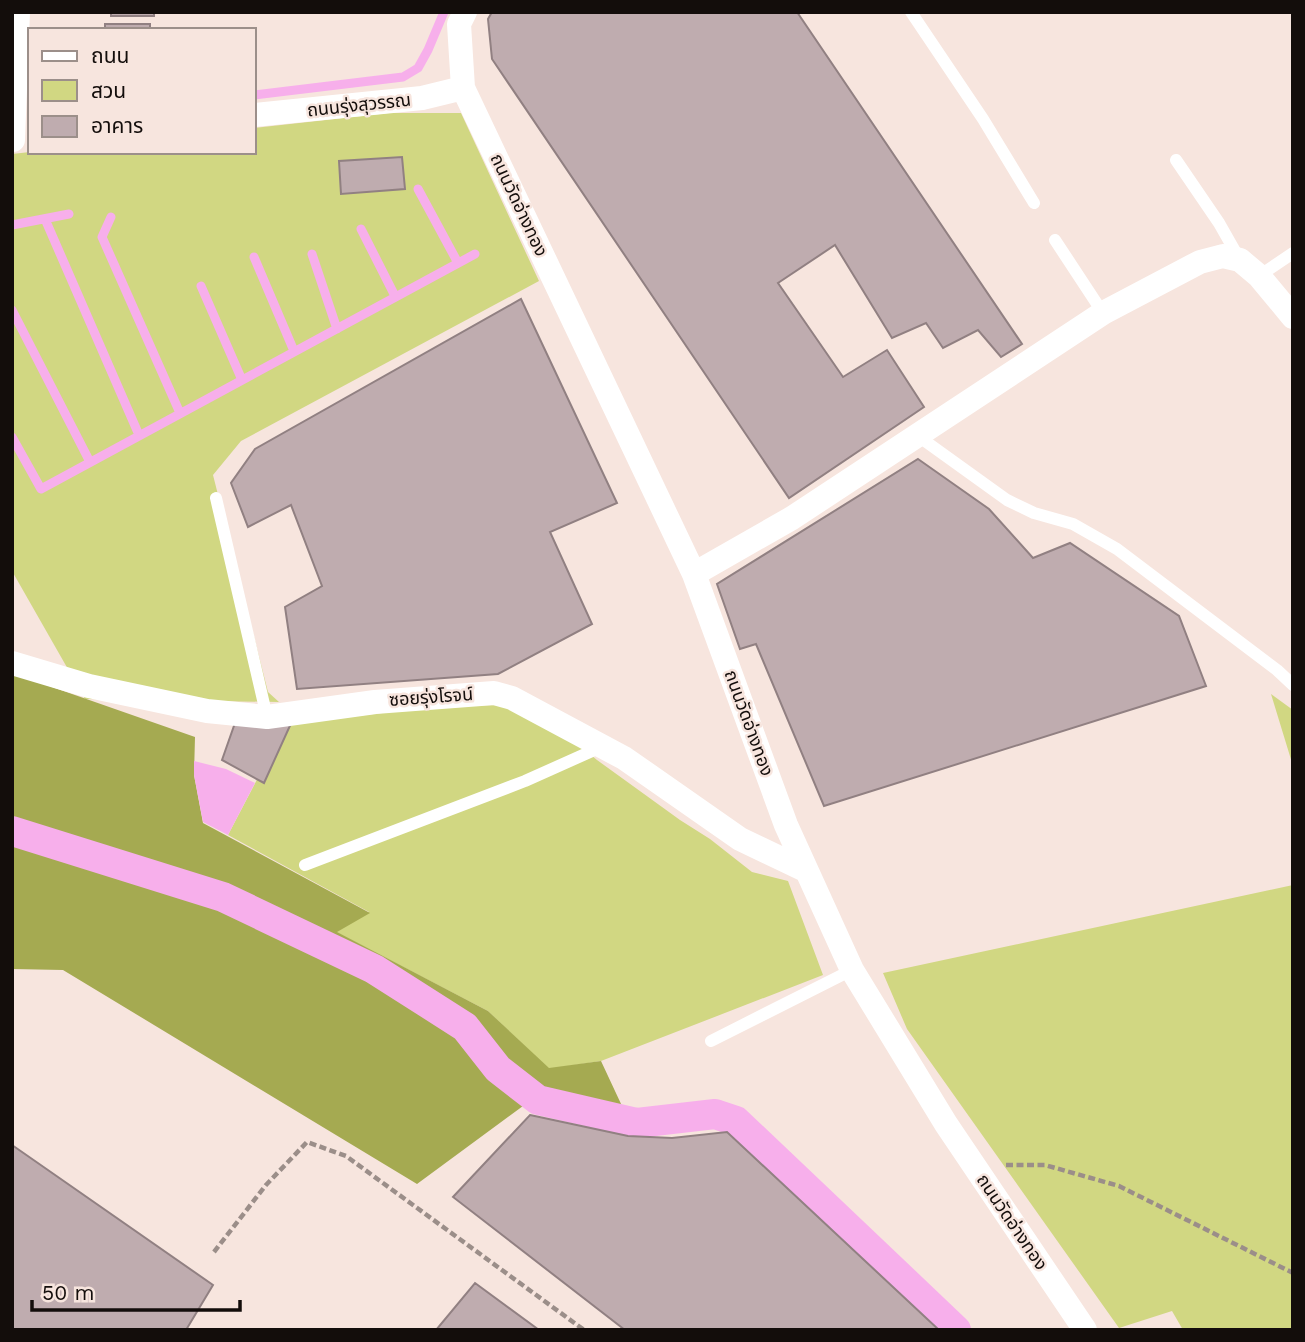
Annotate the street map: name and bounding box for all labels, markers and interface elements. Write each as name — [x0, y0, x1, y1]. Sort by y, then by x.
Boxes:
legend — [28, 28, 256, 154]
text: ถนน — [91, 43, 129, 68]
text: สวน — [91, 78, 126, 103]
street label: ถนนรุ่งสุวรรณ — [306, 89, 412, 121]
text: อาคาร — [91, 113, 143, 138]
street label: ถนนวัดอ่างทอง — [486, 150, 552, 260]
street label: ถนนวัดอ่างทอง — [721, 667, 778, 779]
street label: ซอยรุ่งโรจน์ — [388, 683, 474, 711]
street label: ถนนวัดอ่างทอง — [973, 1170, 1052, 1274]
scale bar — [32, 1268, 240, 1312]
text: 50 m — [42, 1280, 94, 1305]

